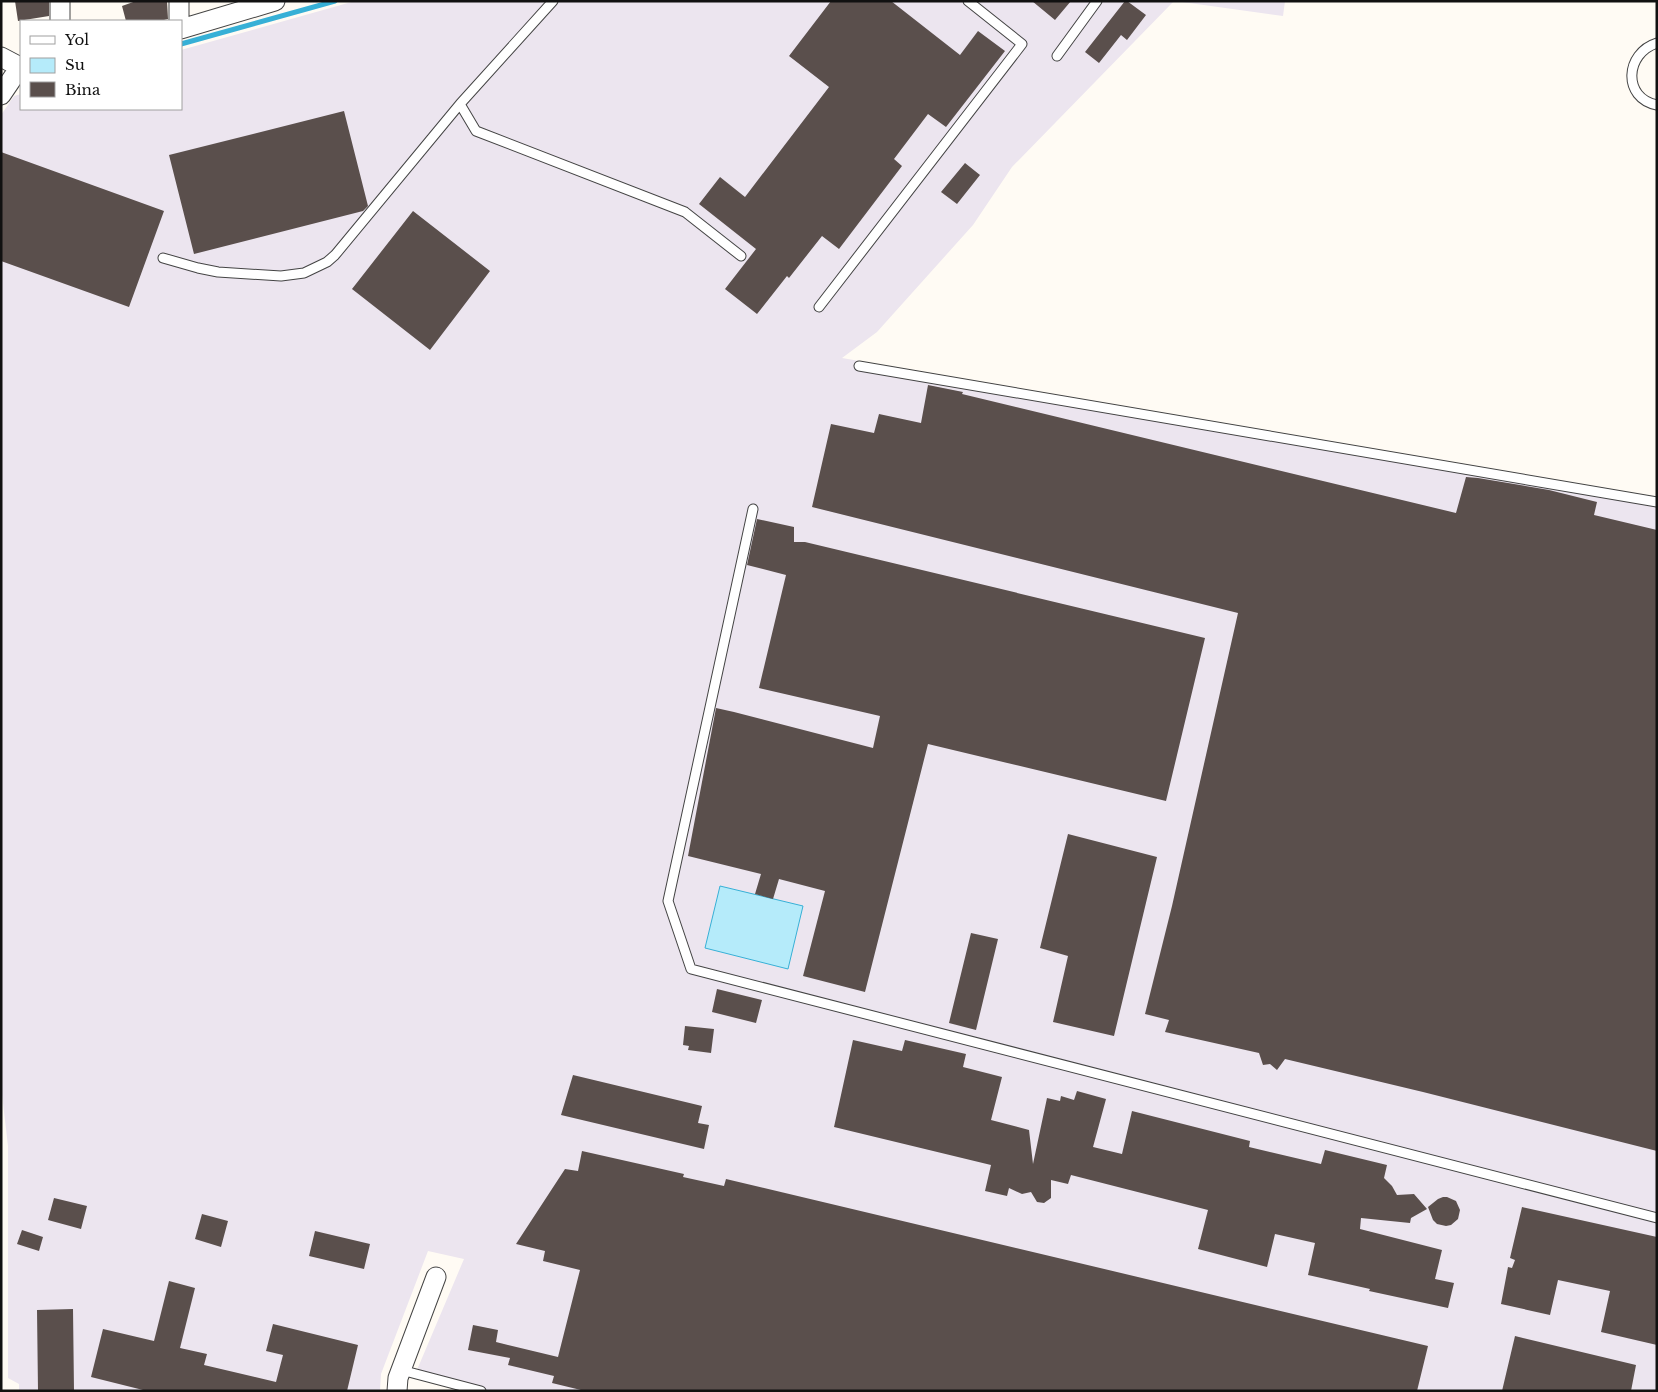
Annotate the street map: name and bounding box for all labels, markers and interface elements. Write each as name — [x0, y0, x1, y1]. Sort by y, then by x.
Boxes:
legend — [20, 20, 182, 110]
text: Yol — [64, 30, 89, 49]
text: Su — [65, 55, 85, 74]
text: Bina — [65, 80, 101, 99]

